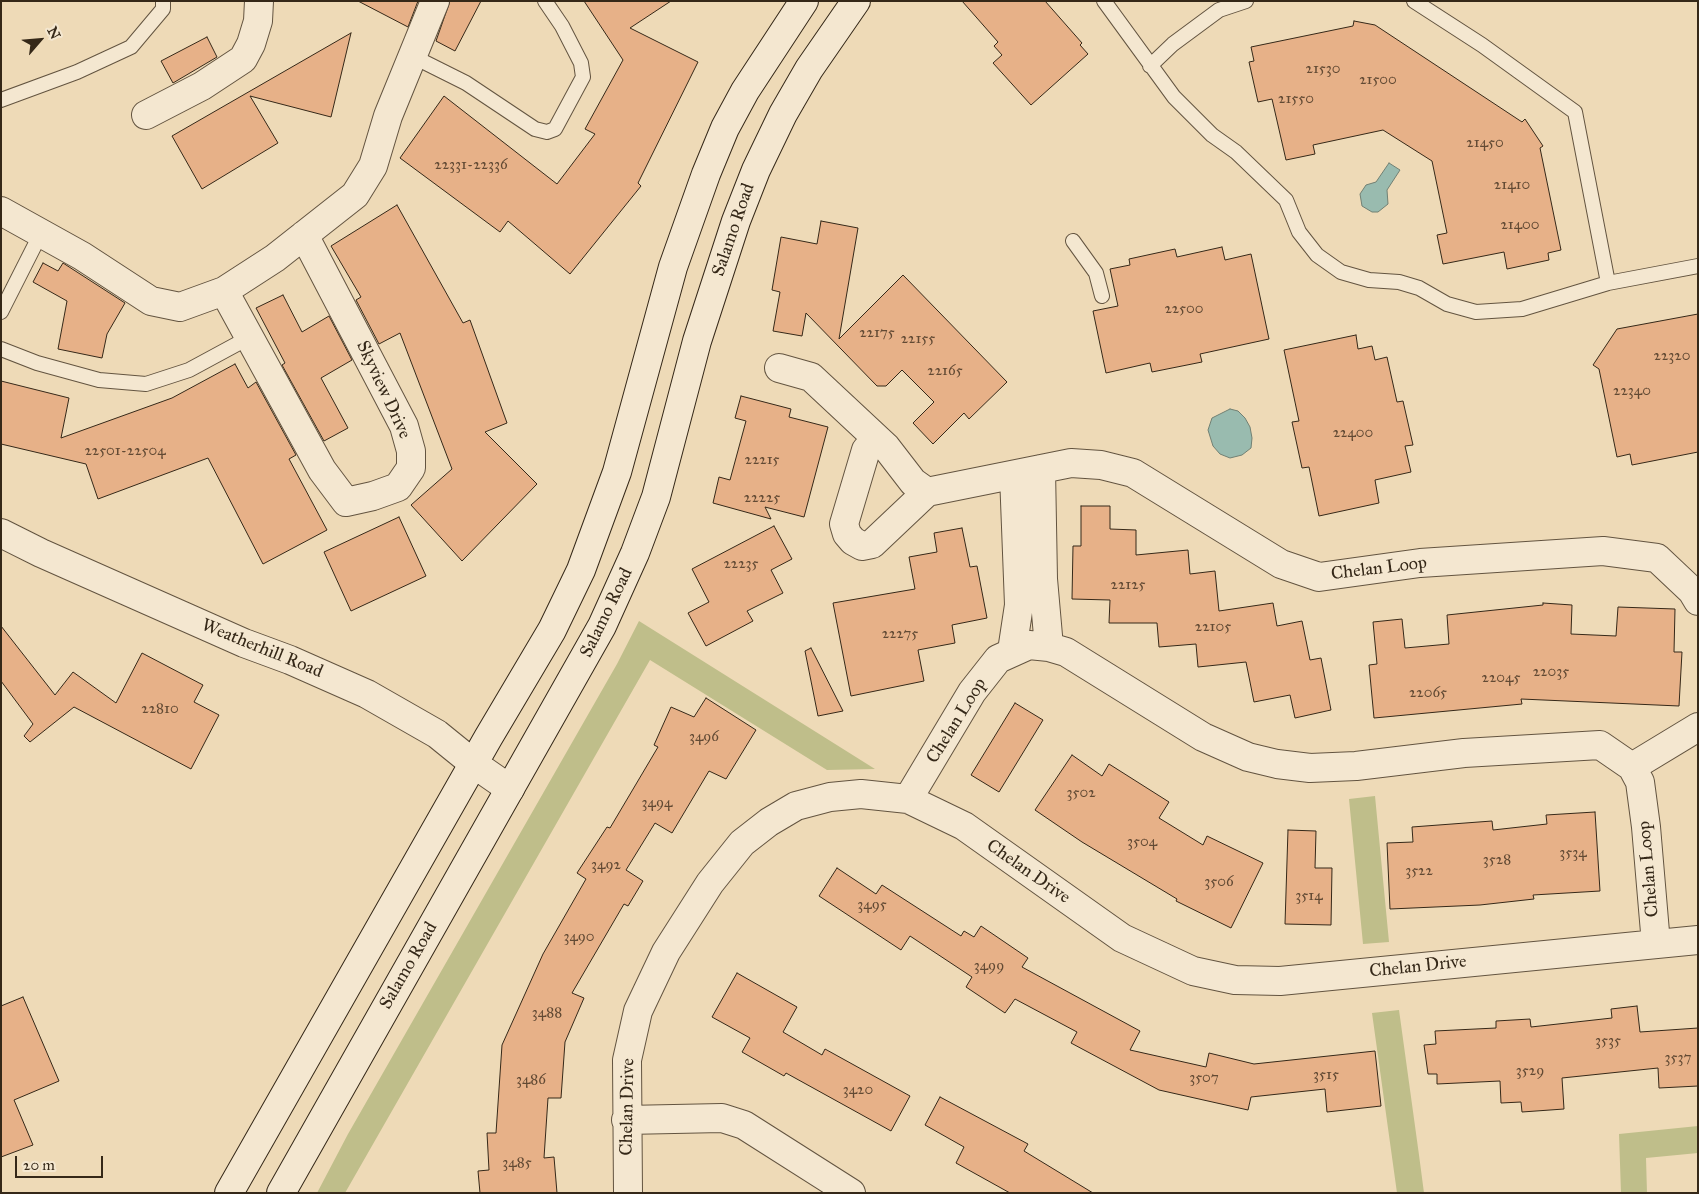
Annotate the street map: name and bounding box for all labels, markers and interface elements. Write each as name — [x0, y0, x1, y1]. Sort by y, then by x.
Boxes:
north arrow — [15, 15, 65, 65]
text: N — [44, 24, 64, 42]
house number: 21530 — [1306, 60, 1340, 78]
house number: 21500 — [1359, 71, 1397, 89]
house number: 21550 — [1278, 90, 1314, 108]
house number: 21450 — [1466, 134, 1504, 152]
house number: 22331-22336 — [434, 156, 508, 174]
house number: 21410 — [1494, 176, 1530, 194]
street label: Salamo Road — [708, 181, 760, 279]
house number: 21400 — [1500, 216, 1540, 234]
house number: 22500 — [1164, 300, 1204, 318]
house number: 22175 — [859, 324, 895, 342]
house number: 22155 — [901, 330, 935, 348]
street label: Skyview Drive — [351, 338, 415, 442]
house number: 22320 — [1654, 347, 1690, 365]
house number: 22165 — [927, 362, 963, 380]
house number: 22340 — [1613, 382, 1651, 400]
house number: 22400 — [1333, 424, 1373, 442]
house number: 22501-22504 — [85, 442, 165, 460]
house number: 22215 — [745, 451, 779, 469]
house number: 22225 — [744, 489, 780, 507]
street label: Chelan Loop — [1330, 552, 1428, 586]
house number: 22235 — [723, 555, 759, 573]
street label: Salamo Road — [576, 565, 638, 661]
house number: 22125 — [1111, 576, 1145, 594]
street label: Weatherhill Road — [198, 615, 326, 683]
house number: 22105 — [1195, 618, 1231, 636]
house number: 22275 — [882, 625, 918, 643]
house number: 22035 — [1533, 663, 1569, 681]
house number: 22045 — [1482, 669, 1520, 687]
street label: Chelan Loop — [922, 674, 992, 768]
house number: 22065 — [1409, 684, 1447, 702]
house number: 22810 — [141, 700, 179, 718]
house number: 3496 — [689, 728, 719, 746]
house number: 3502 — [1066, 784, 1096, 802]
house number: 3494 — [642, 794, 672, 812]
street label: Chelan Loop — [1634, 820, 1664, 918]
house number: 3504 — [1127, 833, 1157, 851]
street label: Chelan Drive — [982, 835, 1074, 909]
house number: 3534 — [1559, 844, 1587, 862]
house number: 3528 — [1483, 851, 1511, 869]
house number: 3492 — [591, 856, 621, 874]
house number: 3522 — [1405, 862, 1433, 880]
house number: 3506 — [1204, 873, 1234, 891]
house number: 3514 — [1295, 887, 1323, 905]
house number: 3495 — [857, 896, 887, 914]
street label: Salamo Road — [375, 919, 443, 1013]
house number: 3490 — [563, 928, 595, 946]
street label: Chelan Drive — [1368, 951, 1468, 983]
house number: 3499 — [974, 957, 1004, 975]
house number: 3488 — [532, 1004, 562, 1022]
house number: 3535 — [1595, 1032, 1621, 1050]
house number: 3537 — [1665, 1049, 1691, 1067]
street label: Chelan Drive — [616, 1058, 640, 1156]
house number: 3529 — [1516, 1062, 1544, 1080]
house number: 3515 — [1313, 1066, 1339, 1084]
house number: 3507 — [1189, 1069, 1219, 1087]
house number: 3486 — [516, 1071, 546, 1089]
house number: 3420 — [843, 1081, 873, 1099]
scale bar — [18, 1146, 105, 1178]
house number: 3485 — [502, 1154, 532, 1172]
text: 20 m — [23, 1156, 55, 1174]

